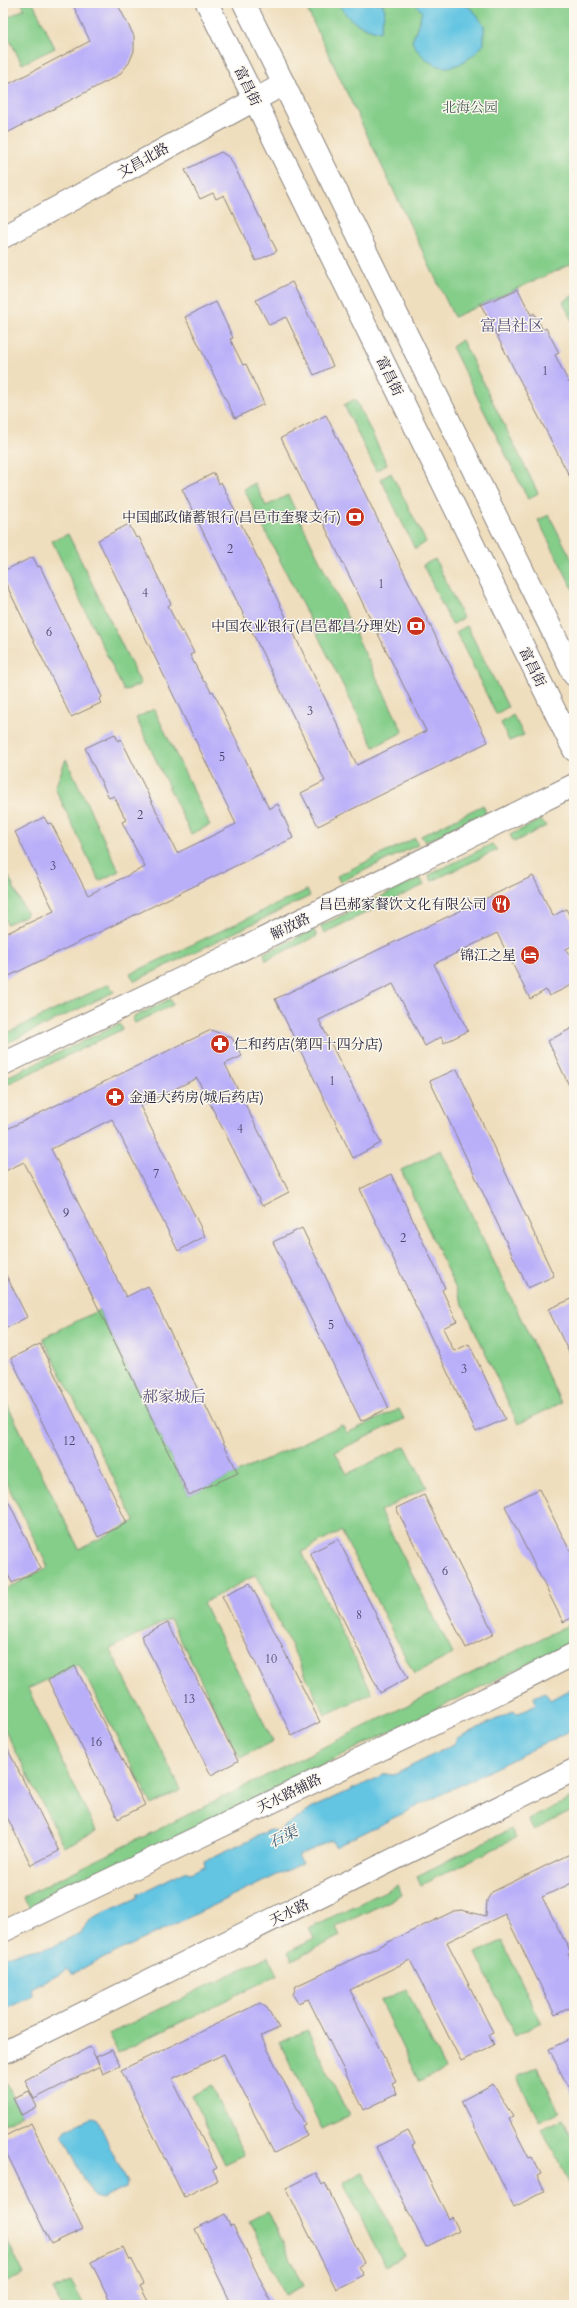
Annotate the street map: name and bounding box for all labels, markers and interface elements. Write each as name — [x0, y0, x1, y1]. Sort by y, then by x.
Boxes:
street label: 富昌街 — [230, 63, 265, 109]
park label: 北海公园 — [442, 98, 498, 117]
street label: 文昌北路 — [114, 139, 172, 182]
district label: 富昌社区 — [480, 315, 544, 337]
street label: 富昌街 — [372, 353, 407, 399]
house number: 1 — [542, 363, 548, 379]
bank icon: 中国邮政储蓄银行(昌邑市奎聚支行) — [344, 506, 366, 528]
place label: 中国邮政储蓄银行(昌邑市奎聚支行) — [122, 508, 341, 527]
house number: 2 — [227, 541, 233, 557]
house number: 1 — [378, 576, 384, 592]
house number: 4 — [142, 585, 148, 601]
bank icon: 中国农业银行(昌邑都昌分理处) — [405, 615, 427, 637]
place label: 中国农业银行(昌邑都昌分理处) — [211, 617, 402, 636]
house number: 6 — [46, 624, 52, 640]
street label: 富昌街 — [515, 644, 550, 690]
house number: 3 — [307, 703, 313, 719]
house number: 5 — [219, 749, 225, 765]
house number: 2 — [137, 807, 143, 823]
house number: 3 — [50, 858, 56, 874]
restaurant icon: 昌邑郝家餐饮文化有限公司 — [490, 893, 512, 915]
place label: 昌邑郝家餐饮文化有限公司 — [319, 895, 487, 914]
street label: 解放路 — [267, 909, 313, 944]
hotel icon: 锦江之星 — [519, 944, 541, 966]
place label: 锦江之星 — [460, 946, 516, 965]
pharmacy icon: 仁和药店(第四十四分店) — [209, 1033, 231, 1055]
place label: 仁和药店(第四十四分店) — [234, 1035, 383, 1054]
house number: 1 — [329, 1073, 335, 1089]
pharmacy icon: 金通大药房(城后药店) — [104, 1086, 126, 1108]
place label: 金通大药房(城后药店) — [129, 1088, 264, 1107]
house number: 4 — [237, 1121, 243, 1137]
house number: 7 — [153, 1166, 159, 1182]
house number: 9 — [63, 1205, 69, 1221]
house number: 2 — [400, 1230, 406, 1246]
house number: 5 — [328, 1317, 334, 1333]
house number: 3 — [461, 1361, 467, 1377]
district label: 郝家城后 — [142, 1386, 206, 1408]
house number: 12 — [63, 1433, 75, 1449]
house number: 6 — [442, 1563, 448, 1579]
house number: 8 — [356, 1607, 362, 1623]
house number: 10 — [265, 1651, 277, 1667]
house number: 13 — [183, 1691, 195, 1707]
house number: 16 — [90, 1734, 102, 1750]
street label: 天水路辅路 — [254, 1770, 325, 1817]
water label: 石渠 — [265, 1821, 303, 1853]
street label: 天水路 — [266, 1895, 312, 1930]

